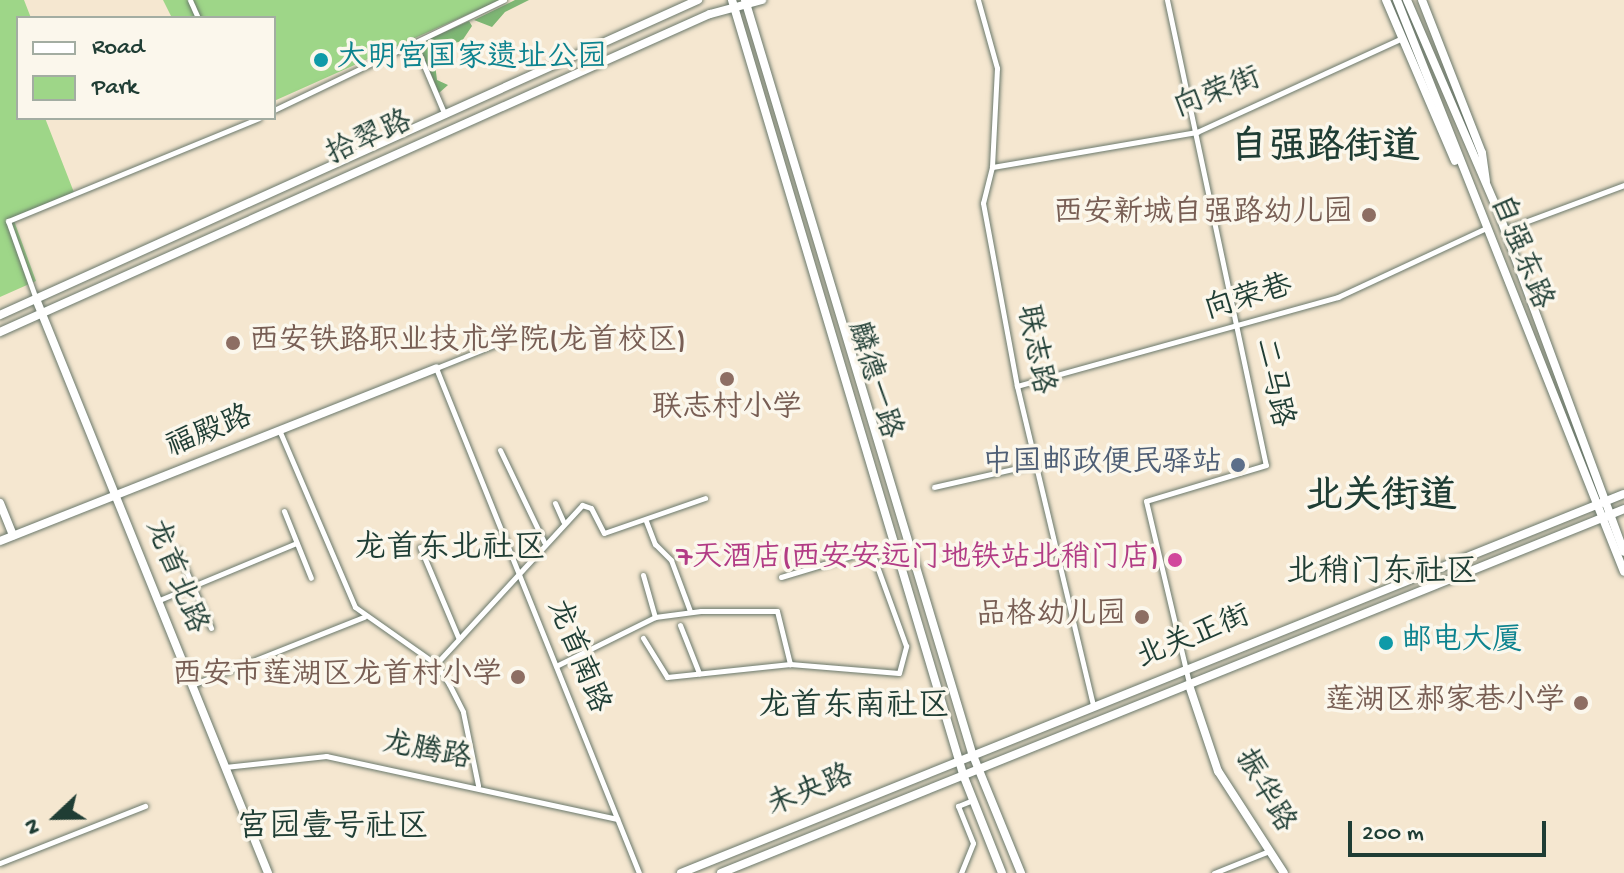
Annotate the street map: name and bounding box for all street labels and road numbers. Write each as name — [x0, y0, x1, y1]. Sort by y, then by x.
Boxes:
street label: 向荣街 — [1170, 62, 1266, 128]
street label: 拾翠路 — [322, 105, 418, 175]
street label: 自强东路 — [1480, 191, 1558, 315]
street label: 向荣巷 — [1201, 270, 1297, 330]
street label: 联志路 — [1007, 302, 1059, 398]
street label: 麟德一路 — [837, 318, 907, 444]
street label: 二马路 — [1244, 335, 1298, 431]
street label: 福殿路 — [162, 400, 258, 468]
street label: 龙首北路 — [135, 515, 213, 639]
street label: 龙首南路 — [537, 595, 615, 719]
street label: 北关正街 — [1132, 600, 1256, 678]
street label: 龙腾路 — [378, 727, 474, 779]
street label: 振华路 — [1225, 744, 1301, 840]
street label: 未央路 — [763, 759, 859, 827]

